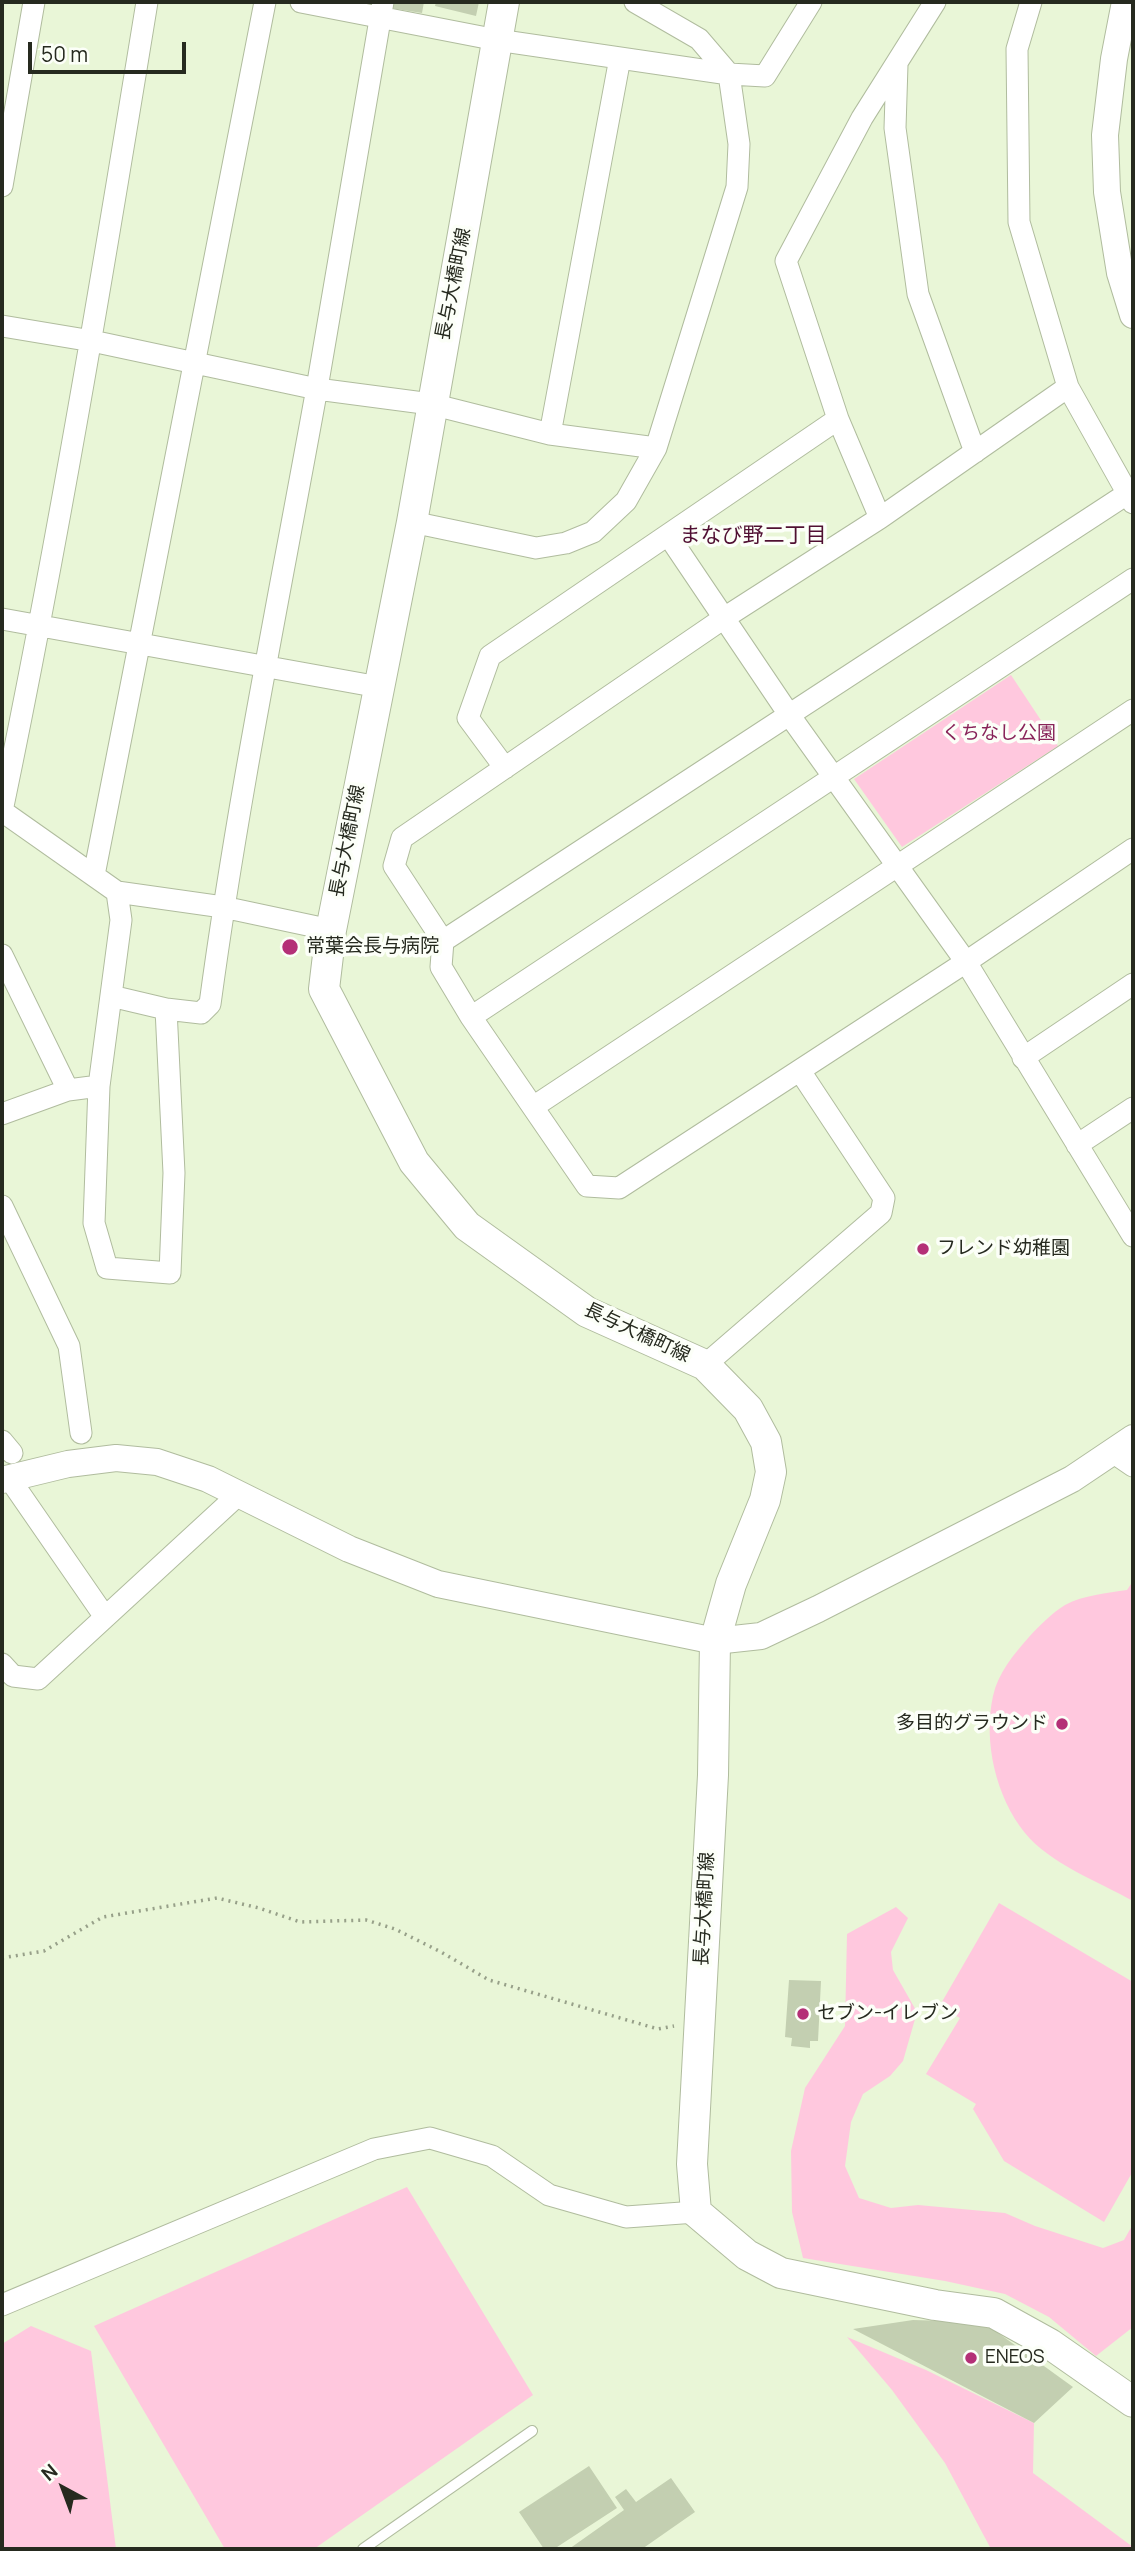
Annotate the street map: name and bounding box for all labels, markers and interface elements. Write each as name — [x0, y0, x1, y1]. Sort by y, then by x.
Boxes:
scale bar — [32, 28, 189, 72]
text: 50 m — [41, 40, 88, 68]
street label: 長与大橋町線 — [432, 226, 476, 342]
district label: まなび野二丁目 — [680, 523, 826, 549]
park label: くちなし公園 — [942, 723, 1056, 745]
street label: 長与大橋町線 — [326, 783, 370, 899]
place label: 常葉会長与病院 — [306, 936, 439, 958]
marker: 常葉会長与病院 — [280, 937, 300, 957]
place label: フレンド幼稚園 — [937, 1238, 1070, 1260]
marker: フレンド幼稚園 — [915, 1241, 931, 1257]
street label: 長与大橋町線 — [581, 1299, 693, 1367]
place label: 多目的グラウンド — [896, 1713, 1048, 1735]
marker: 多目的グラウンド — [1054, 1716, 1070, 1732]
street label: 長与大橋町線 — [691, 1851, 719, 1967]
place label: セブン-イレブン — [817, 2003, 958, 2025]
marker: セブン-イレブン — [795, 2006, 811, 2022]
place label: ENEOS — [985, 2347, 1045, 2369]
marker: ENEOS — [963, 2350, 979, 2366]
north arrow — [28, 2453, 98, 2523]
text: N — [36, 2458, 63, 2486]

